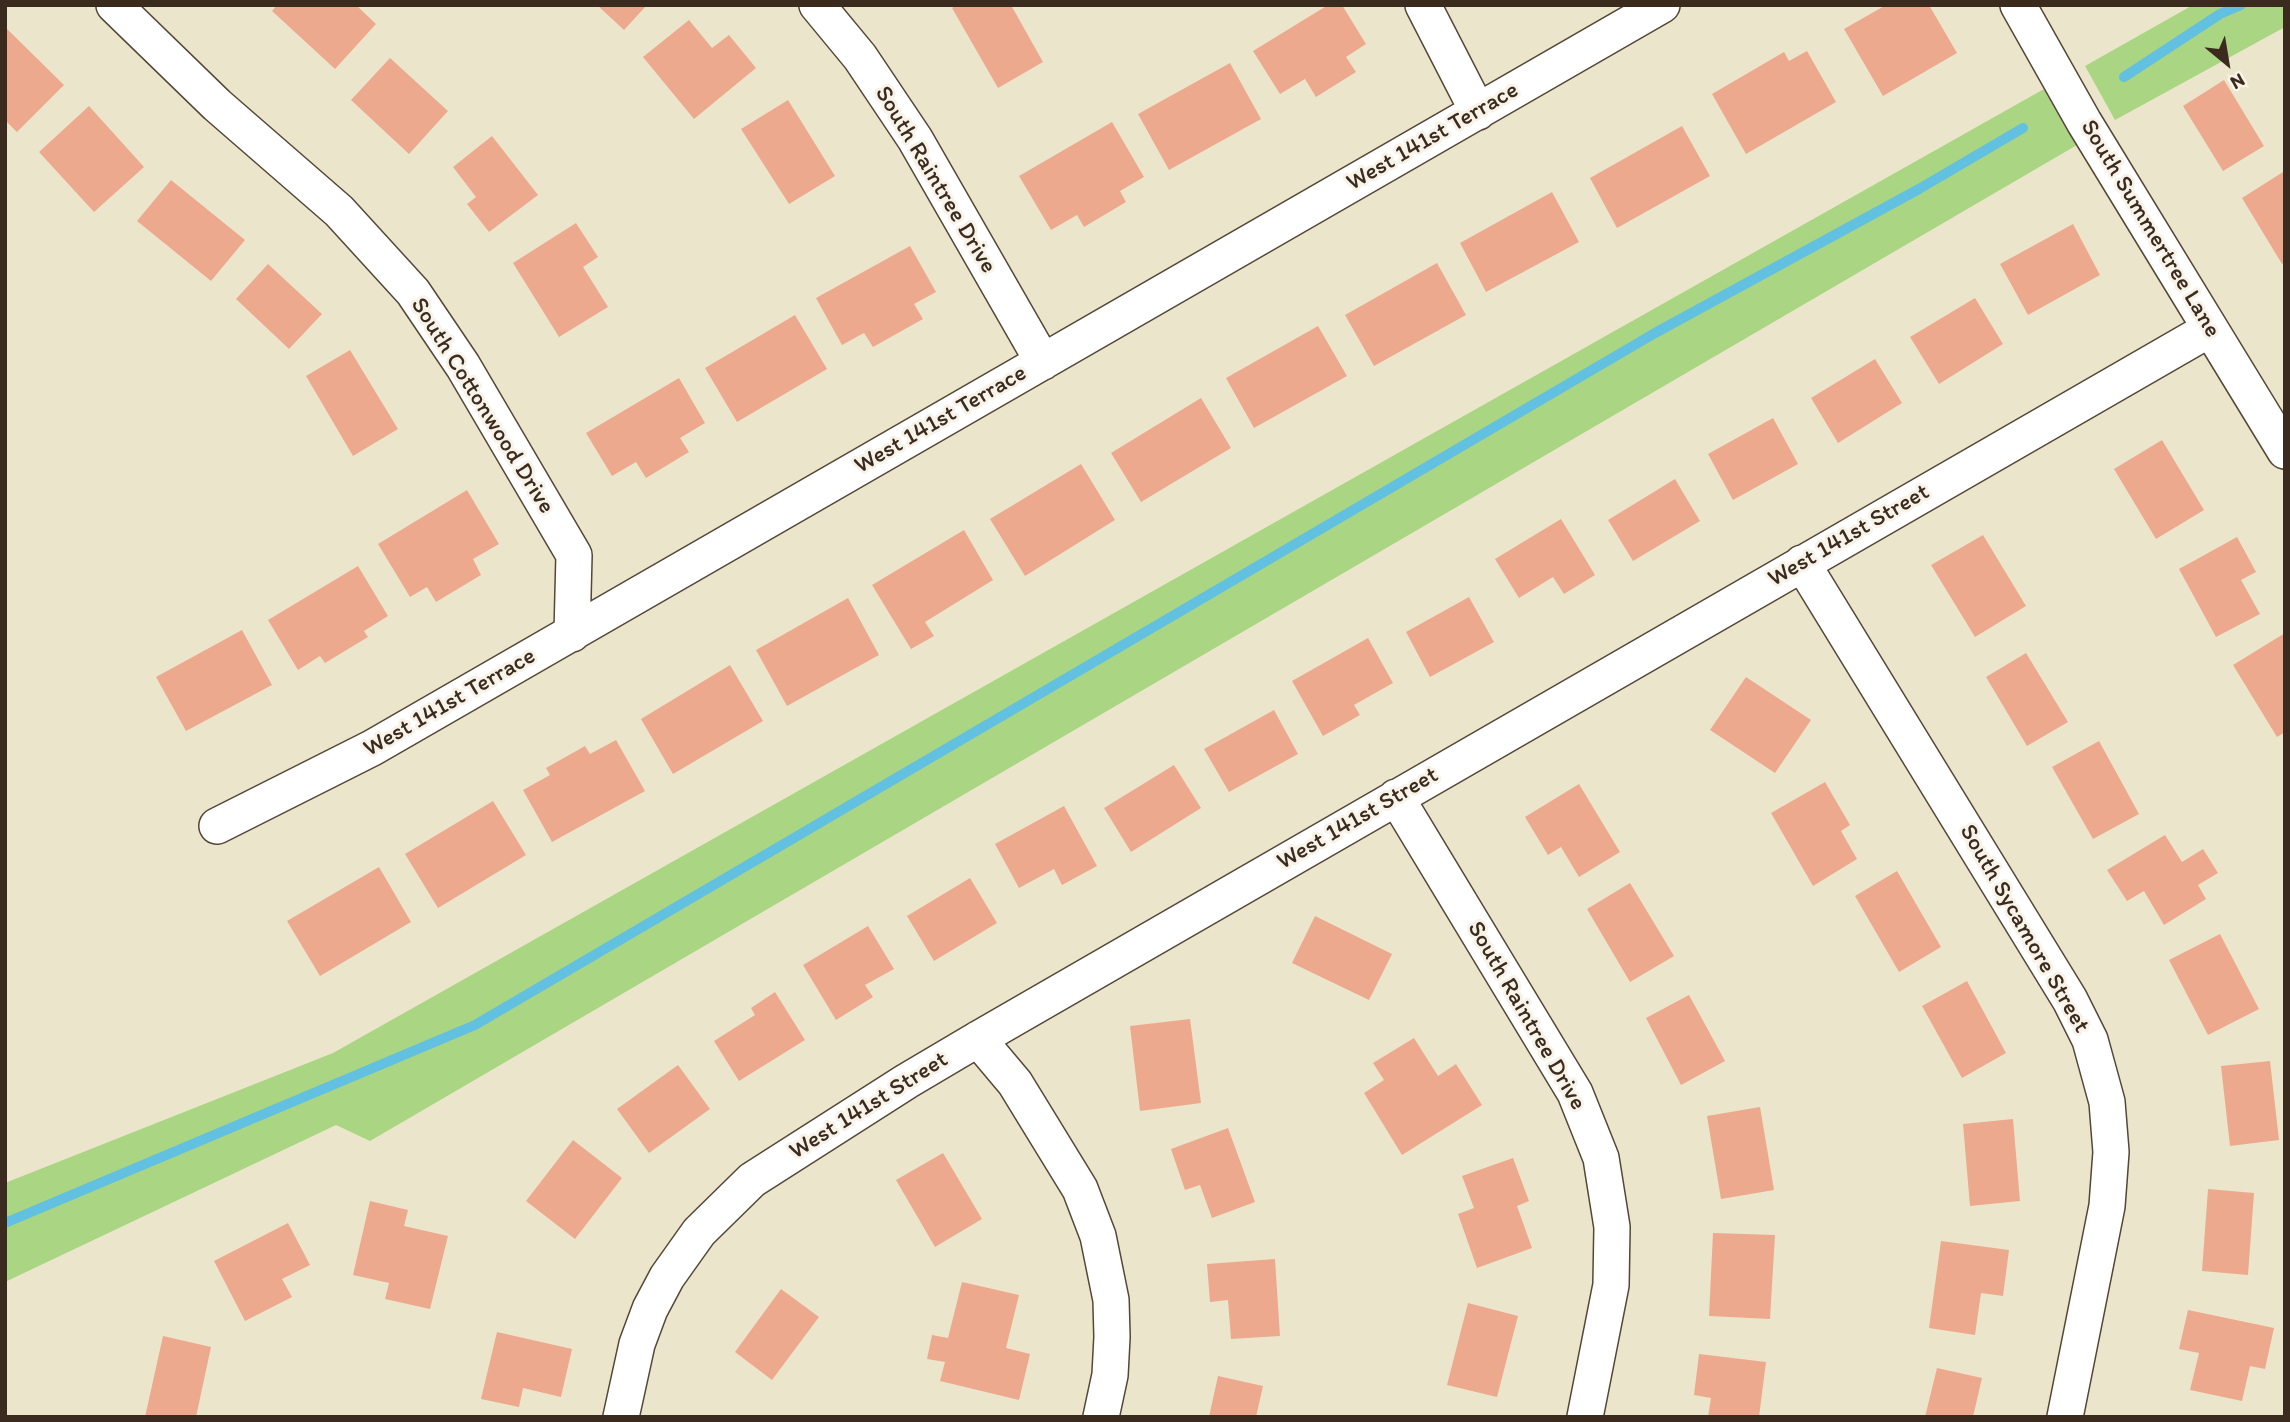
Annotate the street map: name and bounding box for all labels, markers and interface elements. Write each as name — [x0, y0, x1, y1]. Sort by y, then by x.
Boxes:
north arrow — [2192, 28, 2262, 98]
text: N — [2226, 68, 2249, 95]
street label: West 141st Terrace — [1342, 76, 1524, 198]
street label: South Raintree Drive — [868, 81, 1002, 279]
street label: South Summertree Lane — [2074, 115, 2226, 343]
street label: South Cottonwood Drive — [404, 293, 560, 519]
street label: West 141st Terrace — [850, 359, 1032, 481]
street label: West 141st Street — [1763, 478, 1935, 594]
street label: West 141st Terrace — [359, 642, 541, 764]
street label: West 141st Street — [1272, 761, 1444, 877]
street label: South Sycamore Street — [1953, 820, 2095, 1038]
street label: South Raintree Drive — [1460, 916, 1592, 1116]
street label: West 141st Street — [784, 1046, 954, 1166]

